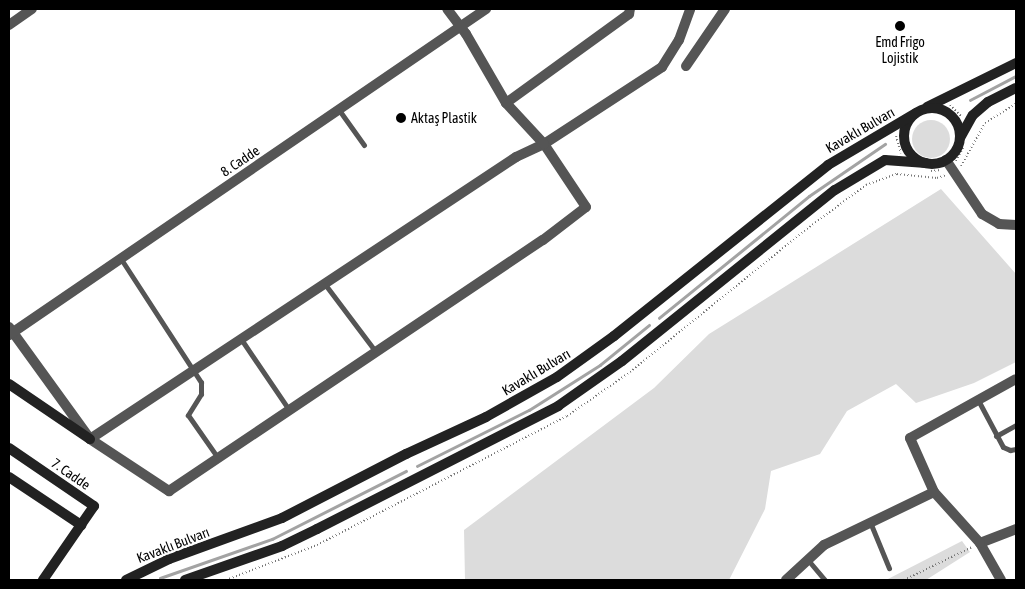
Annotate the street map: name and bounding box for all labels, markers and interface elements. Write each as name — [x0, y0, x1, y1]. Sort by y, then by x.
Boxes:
marker: Emd Frigo Lojistik — [894, 20, 906, 32]
place label: Emd Frigo Lojistik — [875, 34, 925, 66]
street label: Kavaklı Bulvarı — [823, 104, 897, 156]
place label: Aktaş Plastik — [411, 110, 477, 126]
marker: Aktaş Plastik — [395, 112, 407, 124]
street label: 8. Cadde — [217, 142, 263, 180]
street label: Kavaklı Bulvarı — [499, 345, 573, 399]
street label: 7. Cadde — [48, 455, 94, 493]
street label: Kavaklı Bulvarı — [134, 523, 212, 567]

